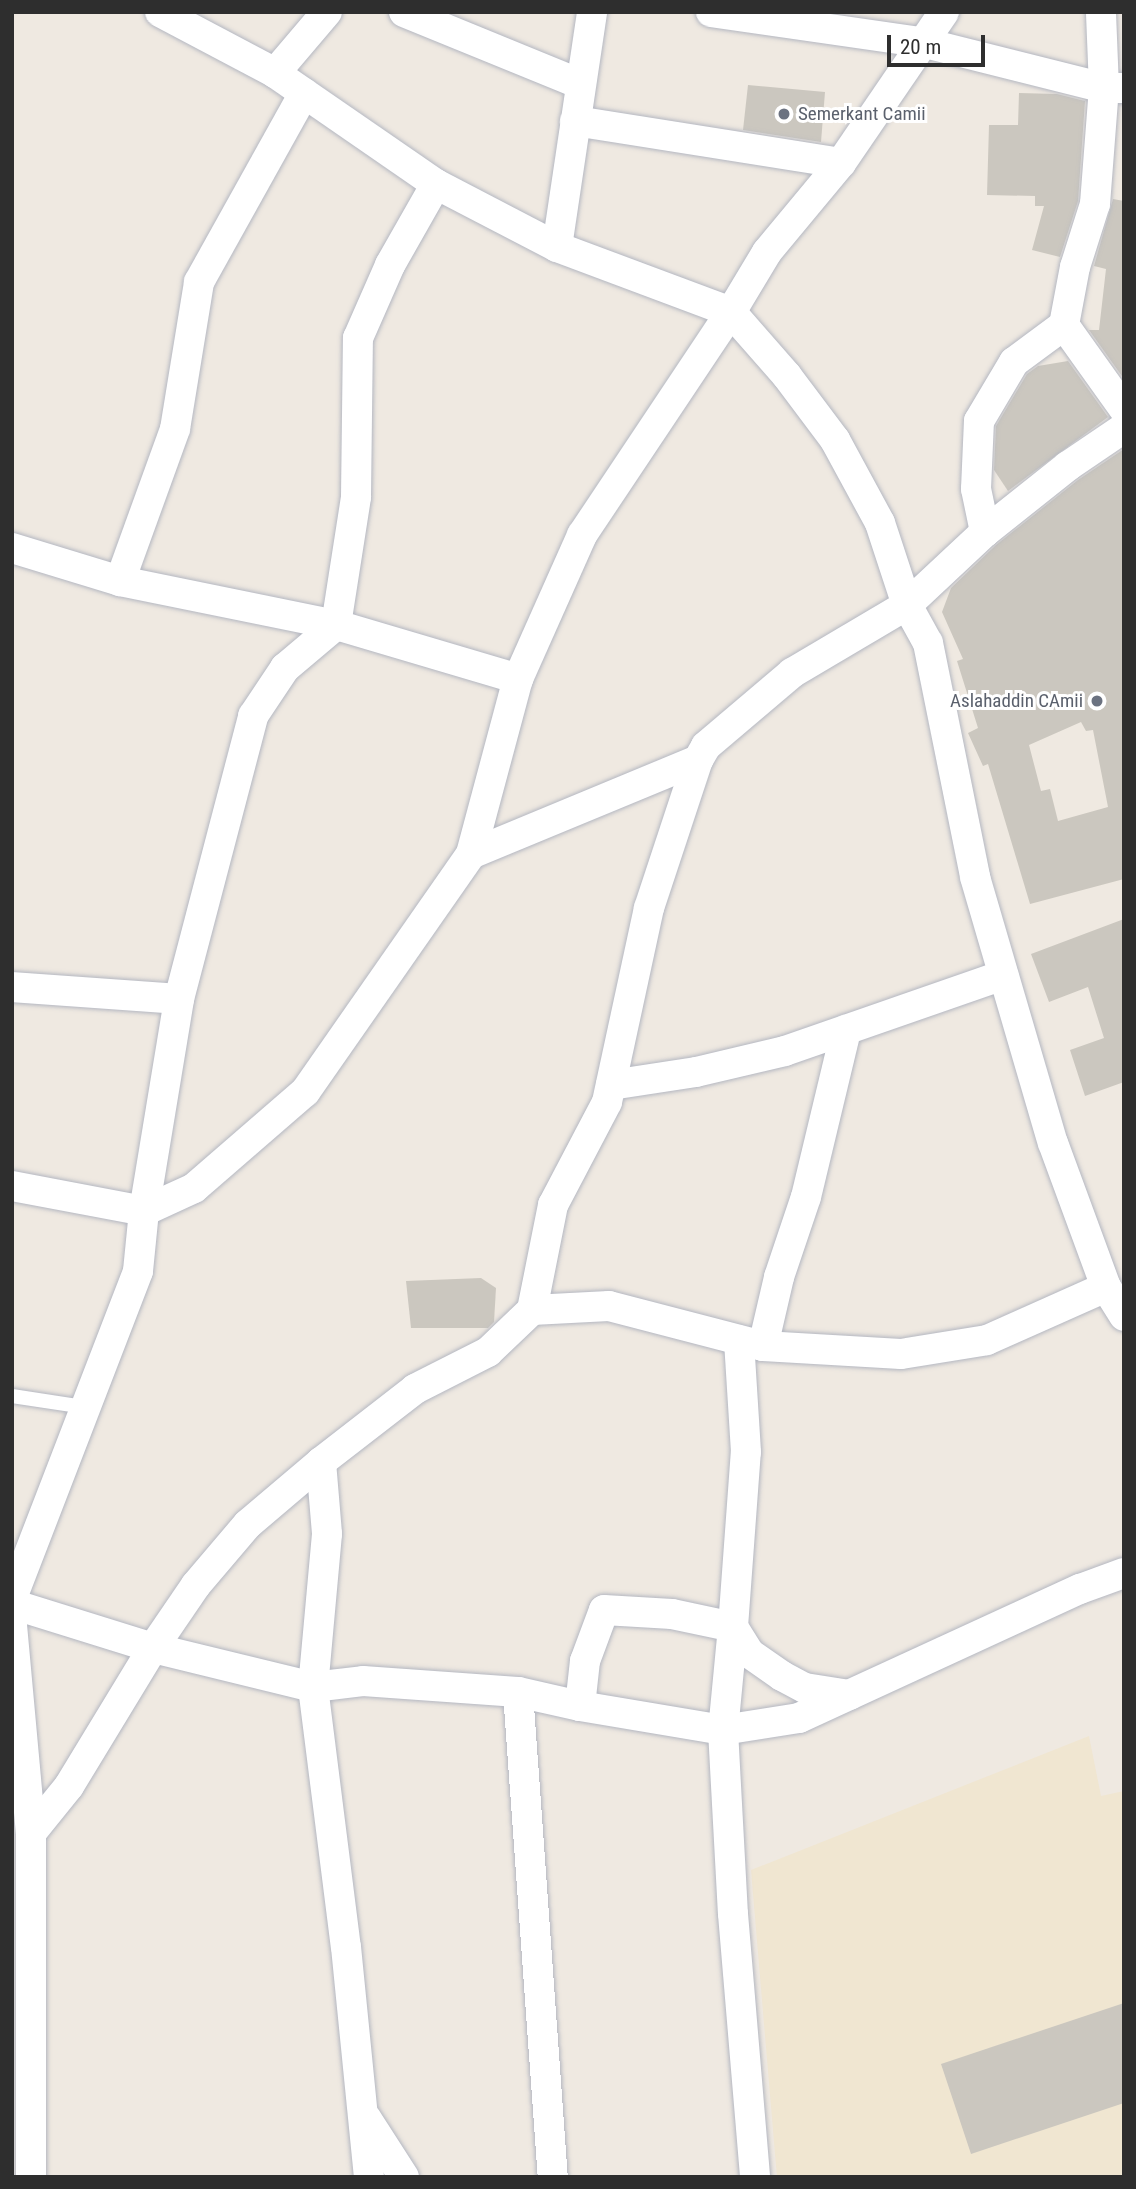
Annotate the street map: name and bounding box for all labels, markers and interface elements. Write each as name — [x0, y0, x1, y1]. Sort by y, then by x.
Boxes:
scale bar — [891, 21, 989, 65]
text: 20 m — [900, 35, 941, 59]
place label: Semerkant Camii — [798, 103, 926, 125]
marker: Semerkant Camii — [776, 106, 792, 122]
place label: Aslahaddin CAmii — [950, 690, 1083, 712]
marker: Aslahaddin CAmii — [1089, 693, 1105, 709]

